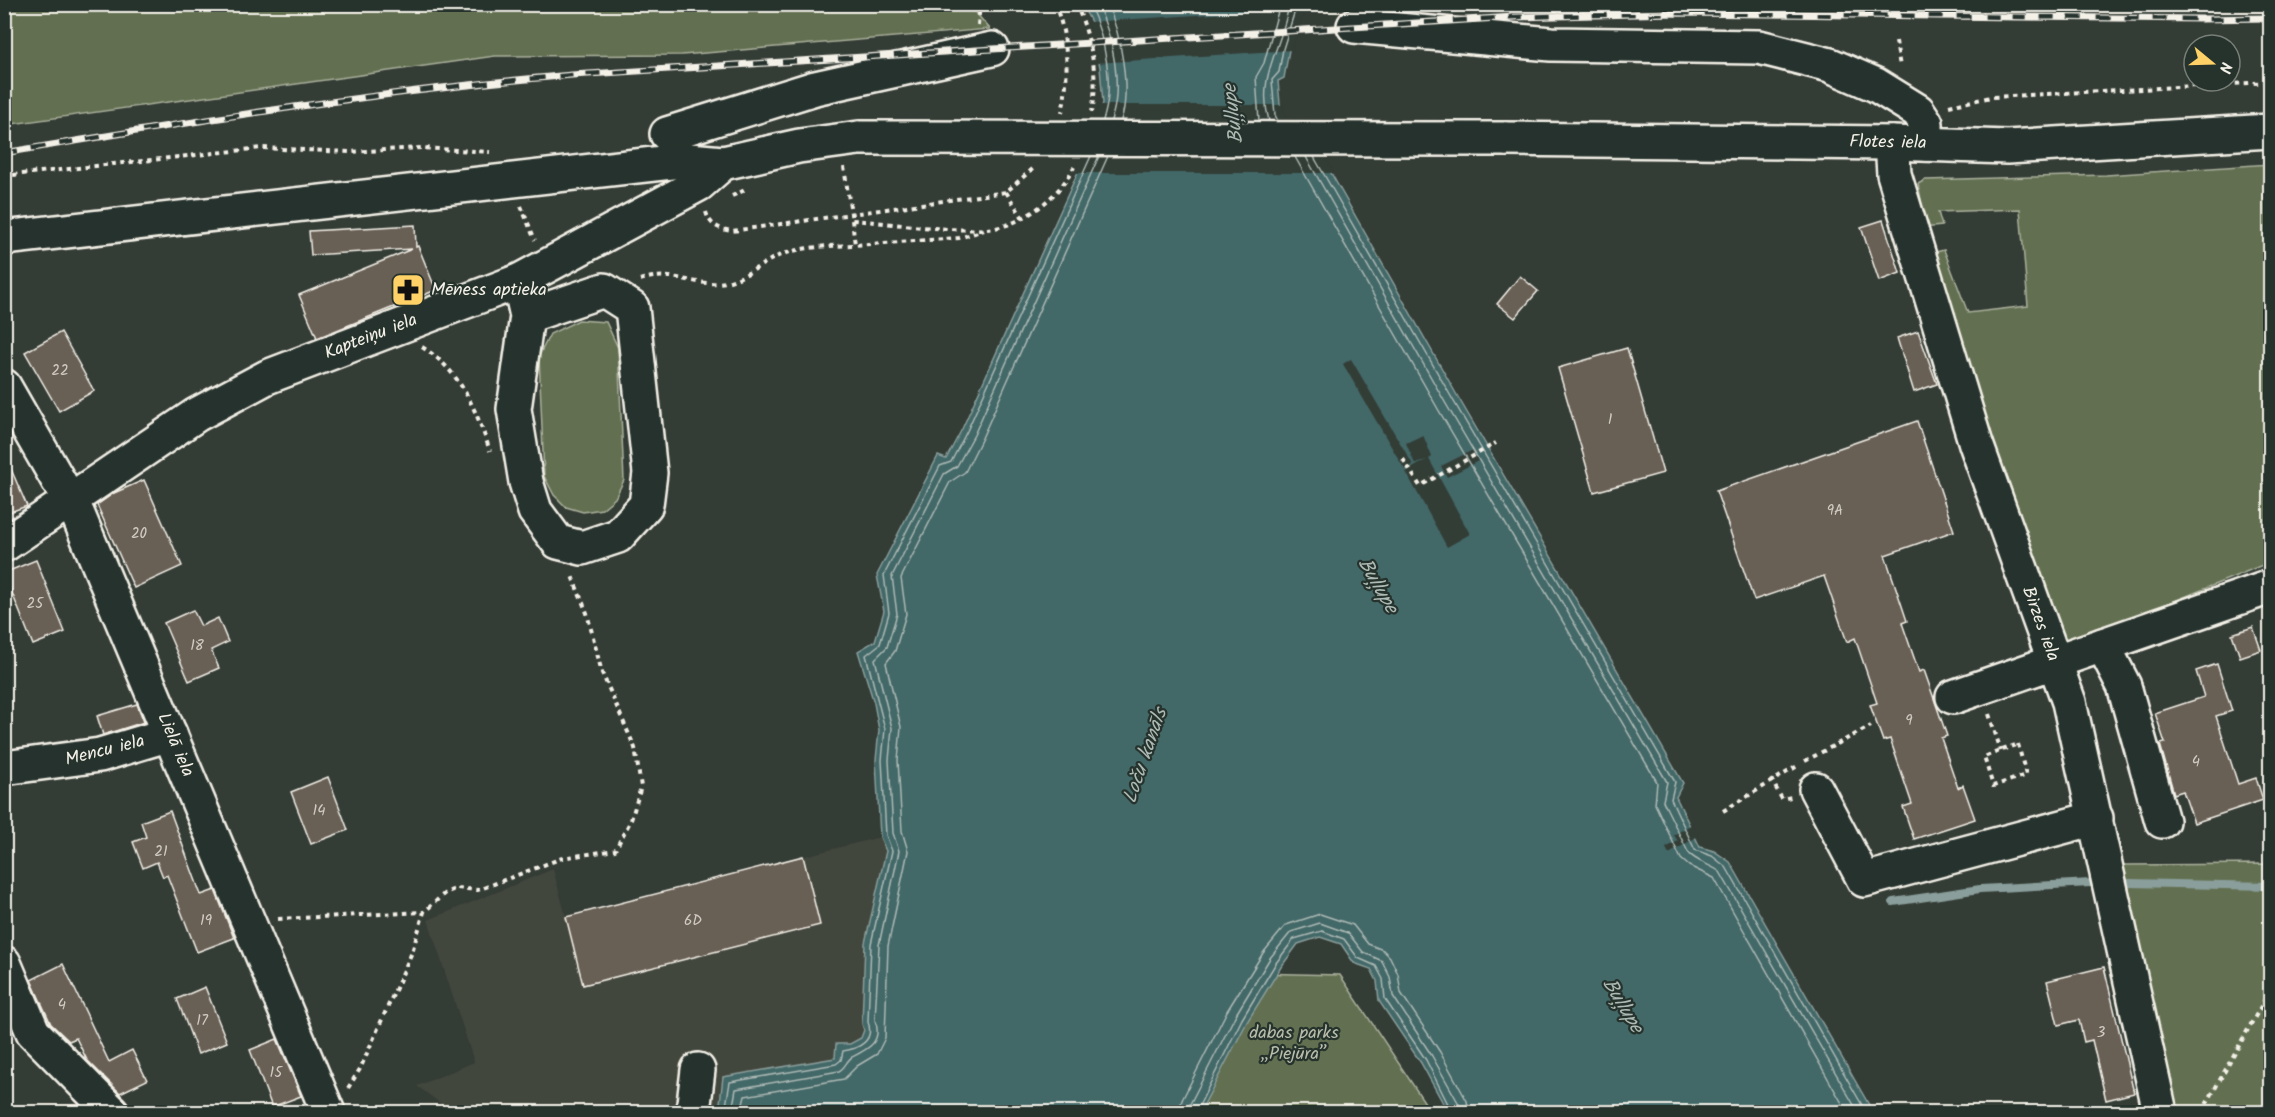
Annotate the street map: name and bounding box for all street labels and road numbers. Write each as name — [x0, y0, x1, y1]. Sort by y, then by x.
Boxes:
street label: Flotes iela — [1849, 128, 1927, 158]
street label: Kapteiņu iela — [320, 306, 422, 368]
street label: Birzes iela — [2013, 582, 2067, 666]
street label: Lielā iela — [148, 708, 202, 782]
street label: Mencu iela — [62, 727, 148, 775]

